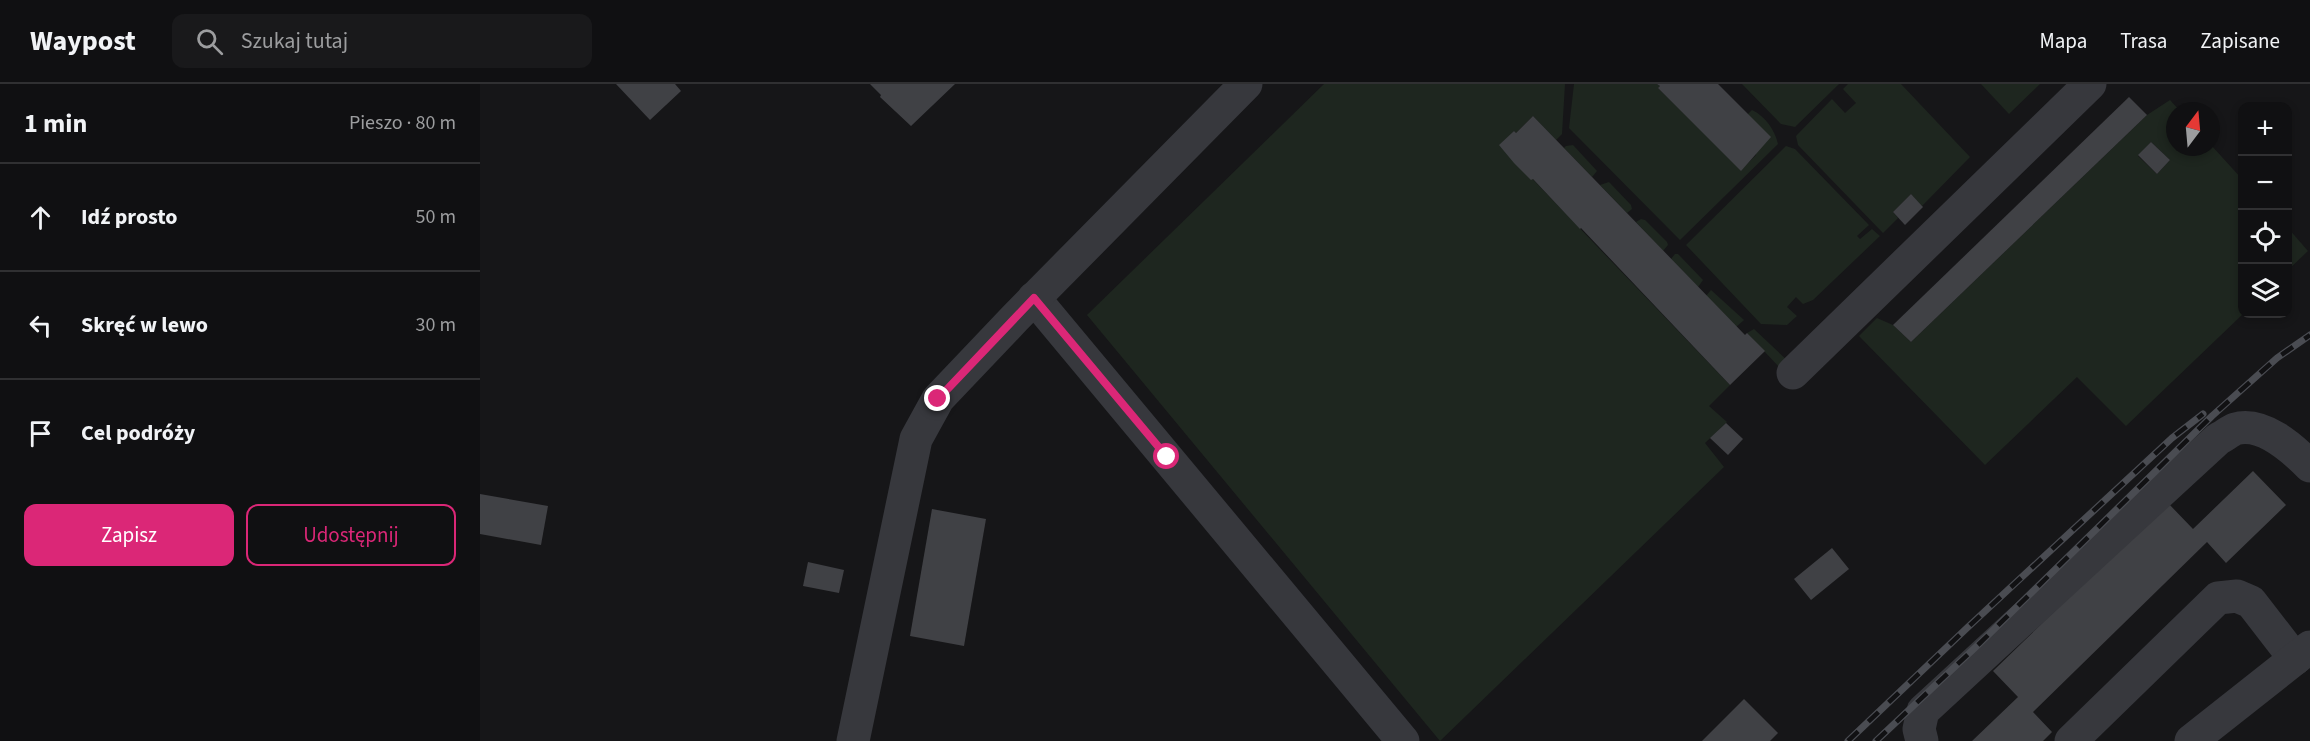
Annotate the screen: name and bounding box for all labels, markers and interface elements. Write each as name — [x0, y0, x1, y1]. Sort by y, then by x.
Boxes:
search box — [172, 14, 592, 68]
text: Waypost — [30, 21, 136, 61]
icon: search — [193, 25, 226, 58]
text: Szukaj tutaj — [241, 25, 348, 57]
text: Mapa — [2039, 26, 2087, 56]
text: Trasa — [2120, 26, 2167, 56]
text: Zapisane — [2200, 26, 2280, 56]
north arrow — [2166, 102, 2220, 156]
map controls — [2238, 102, 2292, 318]
button: + — [2238, 102, 2292, 156]
text: 1 min — [24, 105, 87, 142]
text: Pieszo · 80 m — [349, 109, 456, 137]
button: − — [2238, 156, 2292, 210]
icon: ahead — [24, 201, 57, 234]
text: Idź prosto — [81, 201, 178, 233]
text: 50 m — [416, 203, 456, 231]
button: locate — [2238, 210, 2292, 264]
button: layers — [2238, 264, 2292, 318]
icon: left — [24, 309, 57, 342]
text: Skręć w lewo — [81, 309, 208, 341]
text: 30 m — [416, 311, 456, 339]
route end — [924, 385, 950, 411]
icon: arrive — [24, 417, 57, 450]
text: Cel podróży — [81, 417, 195, 449]
route start — [1153, 443, 1179, 469]
button: Zapisz — [24, 504, 234, 566]
button: Udostępnij — [246, 504, 456, 566]

